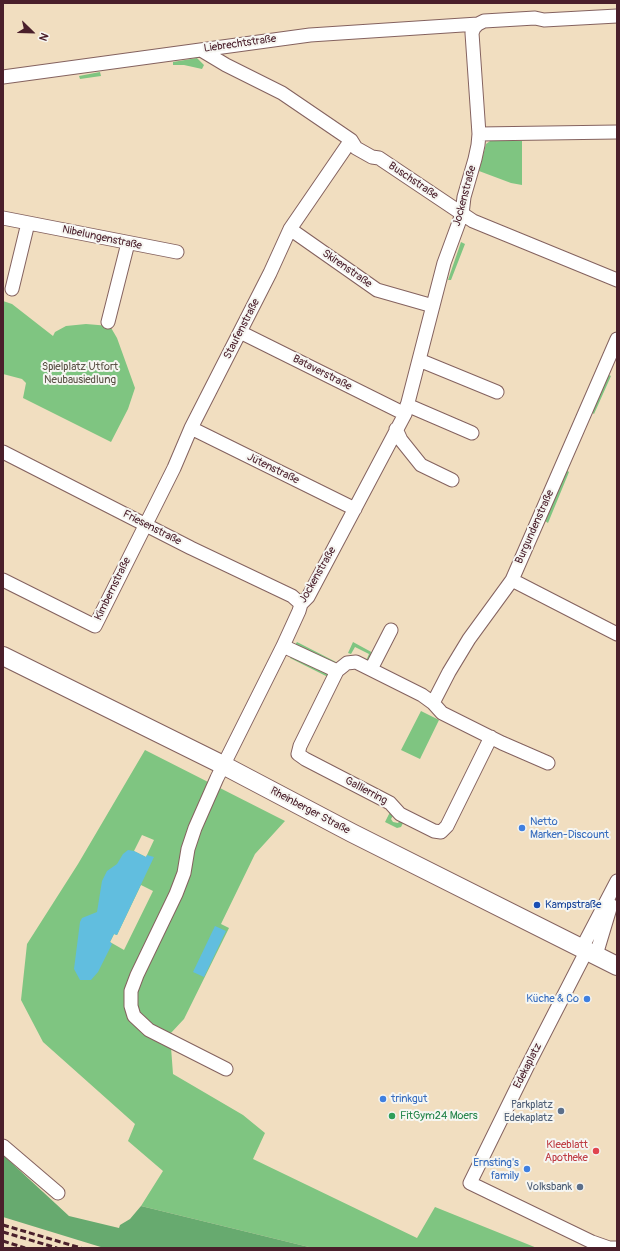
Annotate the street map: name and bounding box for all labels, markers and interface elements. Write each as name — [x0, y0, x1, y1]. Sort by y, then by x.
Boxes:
north arrow — [12, 12, 52, 52]
text: N — [36, 31, 51, 43]
street label: Liebrechtstraße — [203, 32, 277, 56]
street label: Buschstraße — [386, 160, 440, 202]
street label: Jockenstraße — [451, 164, 479, 228]
street label: Nibelungenstraße — [61, 223, 143, 253]
street label: Skirenstraße — [320, 247, 374, 291]
street label: Staufenstraße — [221, 297, 263, 361]
street label: Bataverstraße — [290, 352, 354, 394]
park label: Spielplatz Utfort Neubausiedlung — [42, 360, 118, 386]
street label: Jütenstraße — [245, 451, 301, 487]
street label: Burgundenstraße — [513, 488, 557, 566]
street label: Friesenstraße — [121, 508, 183, 548]
street label: Jockenstraße — [297, 545, 339, 605]
street label: Kimbernstraße — [92, 555, 134, 623]
street label: Gallierring — [342, 774, 390, 808]
street label: Rheinberger Straße — [268, 784, 352, 838]
place label: Netto Marken-Discount — [530, 815, 609, 841]
marker: Netto Marken-Discount — [517, 823, 527, 833]
place label: Kampstraße — [545, 898, 602, 912]
marker: Kampstraße — [532, 900, 542, 910]
place label: Küche & Co — [526, 992, 579, 1006]
marker: Küche & Co — [582, 994, 592, 1004]
street label: Edekaplatz — [511, 1041, 545, 1091]
place label: trinkgut — [391, 1092, 428, 1106]
marker: trinkgut — [378, 1094, 388, 1104]
place label: Parkplatz Edekaplatz — [504, 1098, 553, 1124]
marker: Parkplatz Edekaplatz — [556, 1106, 566, 1116]
place label: FitGym24 Moers — [400, 1109, 478, 1123]
marker: FitGym24 Moers — [387, 1111, 397, 1121]
place label: Kleeblatt Apotheke — [545, 1138, 588, 1164]
marker: Kleeblatt Apotheke — [591, 1146, 601, 1156]
place label: Ernsting's family — [473, 1156, 519, 1182]
marker: Ernsting's family — [522, 1164, 532, 1174]
place label: Volksbank — [526, 1180, 572, 1194]
marker: Volksbank — [575, 1182, 585, 1192]

